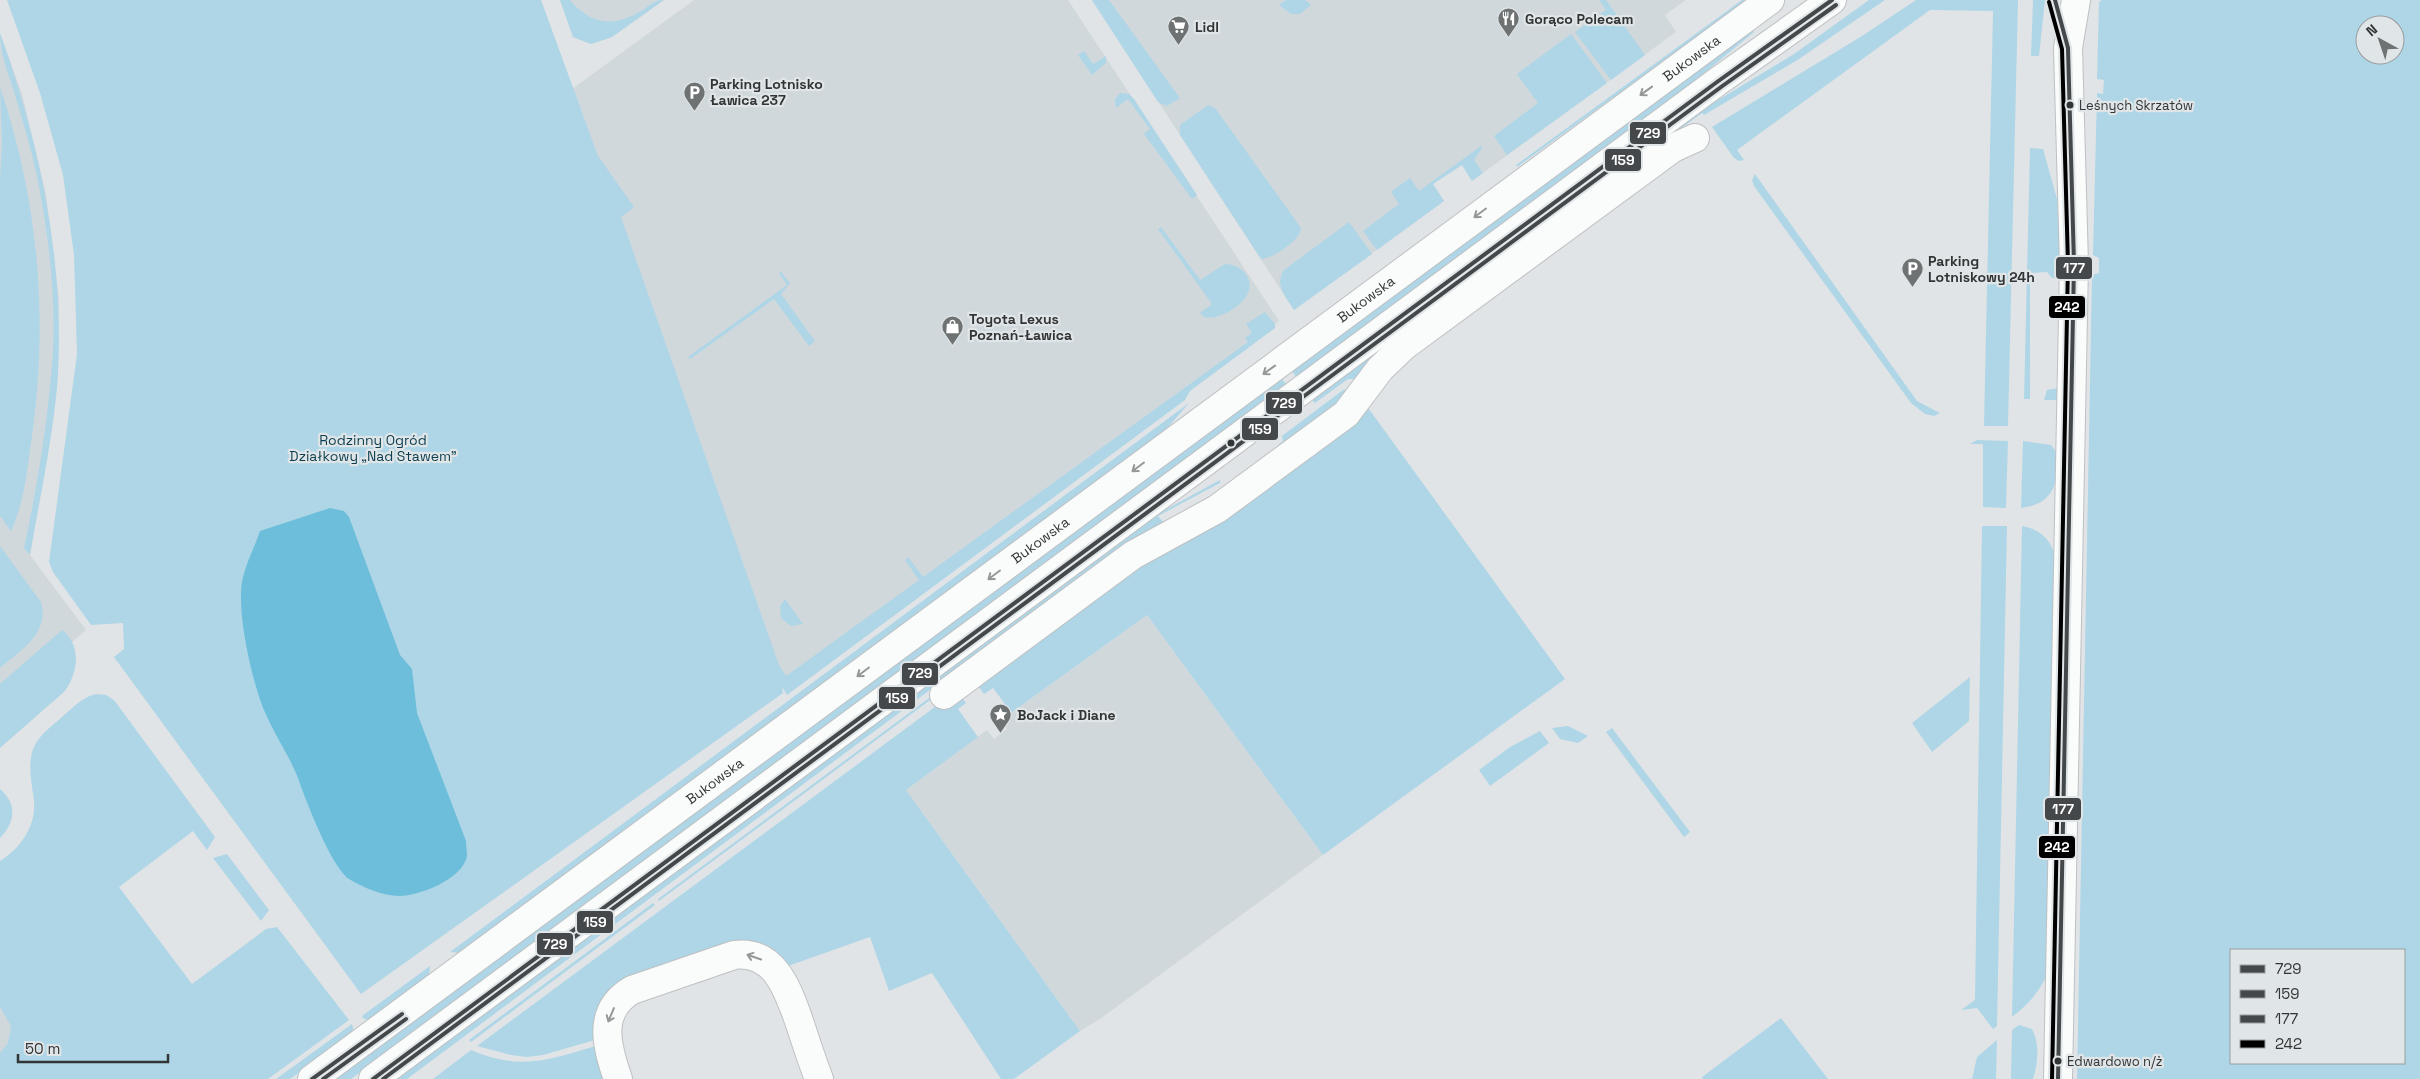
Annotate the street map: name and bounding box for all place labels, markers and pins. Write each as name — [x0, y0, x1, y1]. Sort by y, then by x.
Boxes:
restaurant icon: Gorąco Polecam — [1497, 7, 1521, 38]
place label: Gorąco Polecam — [1525, 10, 1633, 28]
supermarket icon: Lidl — [1167, 15, 1191, 46]
place label: Lidl — [1195, 18, 1219, 36]
place label: Parking Lotnisko Ławica 237 — [710, 75, 823, 109]
parking icon: Parking Lotnisko Ławica 237 — [682, 80, 706, 111]
place label: Leśnych Skrzatów — [2079, 97, 2193, 114]
marker: Leśnych Skrzatów — [2065, 100, 2075, 110]
place label: Parking Lotniskowy 24h — [1928, 252, 2035, 286]
parking icon: Parking Lotniskowy 24h — [1900, 257, 1924, 288]
place label: Toyota Lexus Poznań-Ławica — [969, 310, 1072, 344]
shop icon: Toyota Lexus Poznań-Ławica — [941, 315, 965, 346]
unlabelled marker — [1226, 438, 1236, 448]
place icon: BoJack i Diane — [989, 703, 1013, 734]
place label: BoJack i Diane — [1017, 706, 1116, 724]
place label: Edwardowo n/ż — [2067, 1053, 2163, 1070]
marker: Edwardowo n/ż — [2053, 1056, 2063, 1066]

